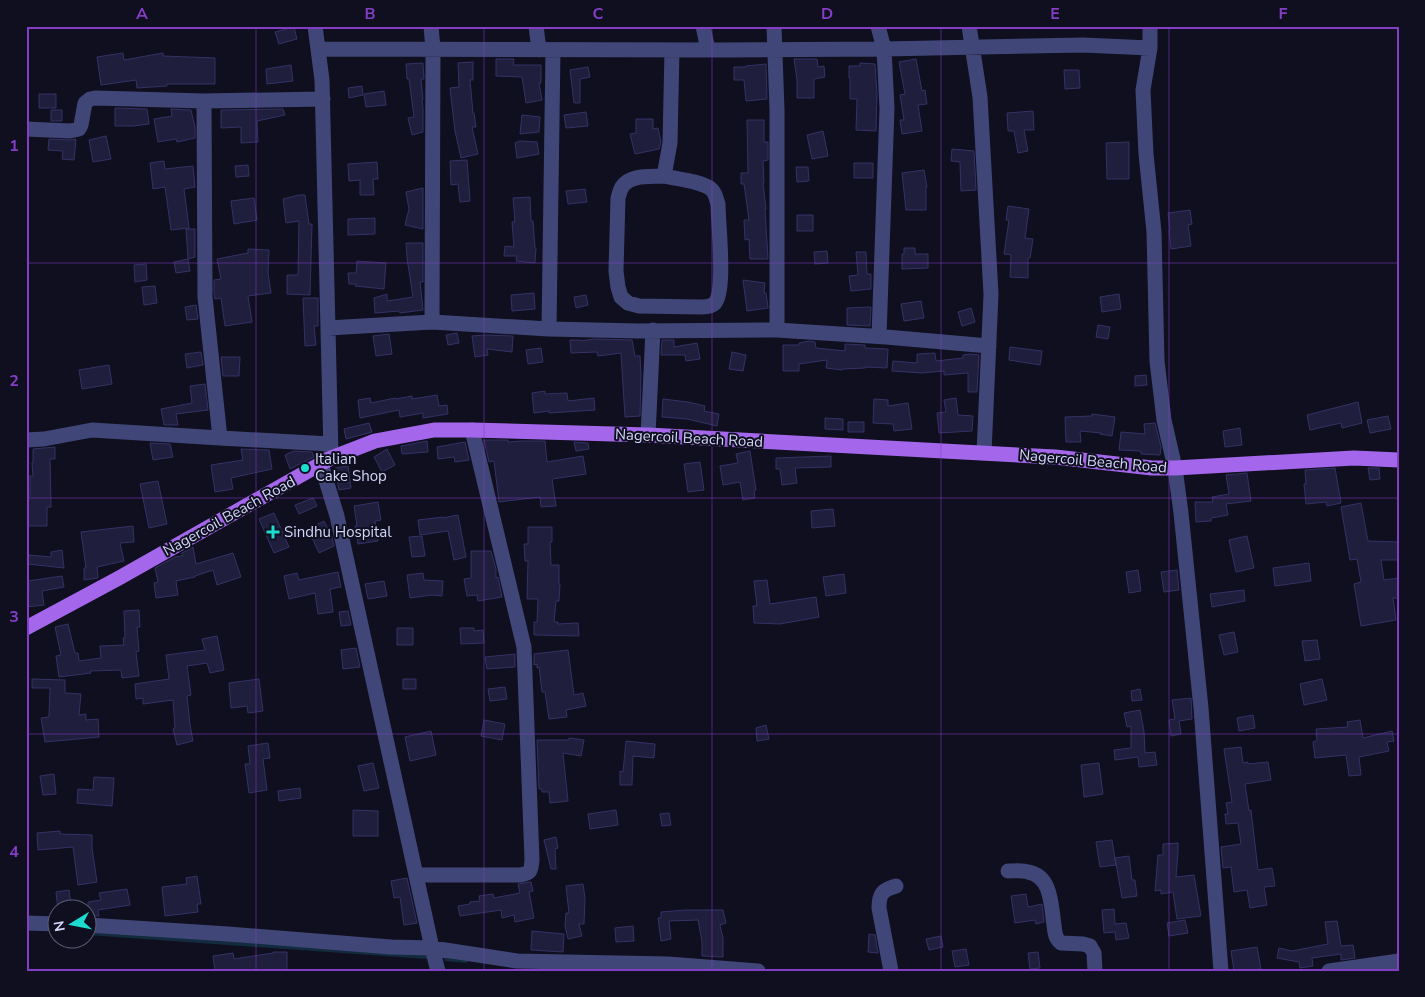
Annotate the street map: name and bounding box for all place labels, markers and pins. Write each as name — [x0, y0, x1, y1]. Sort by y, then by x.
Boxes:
place label: Italian Cake Shop — [315, 449, 387, 486]
marker: Italian Cake Shop — [299, 462, 311, 474]
place label: Sindhu Hospital — [284, 522, 392, 542]
marker: Sindhu Hospital — [266, 525, 280, 539]

